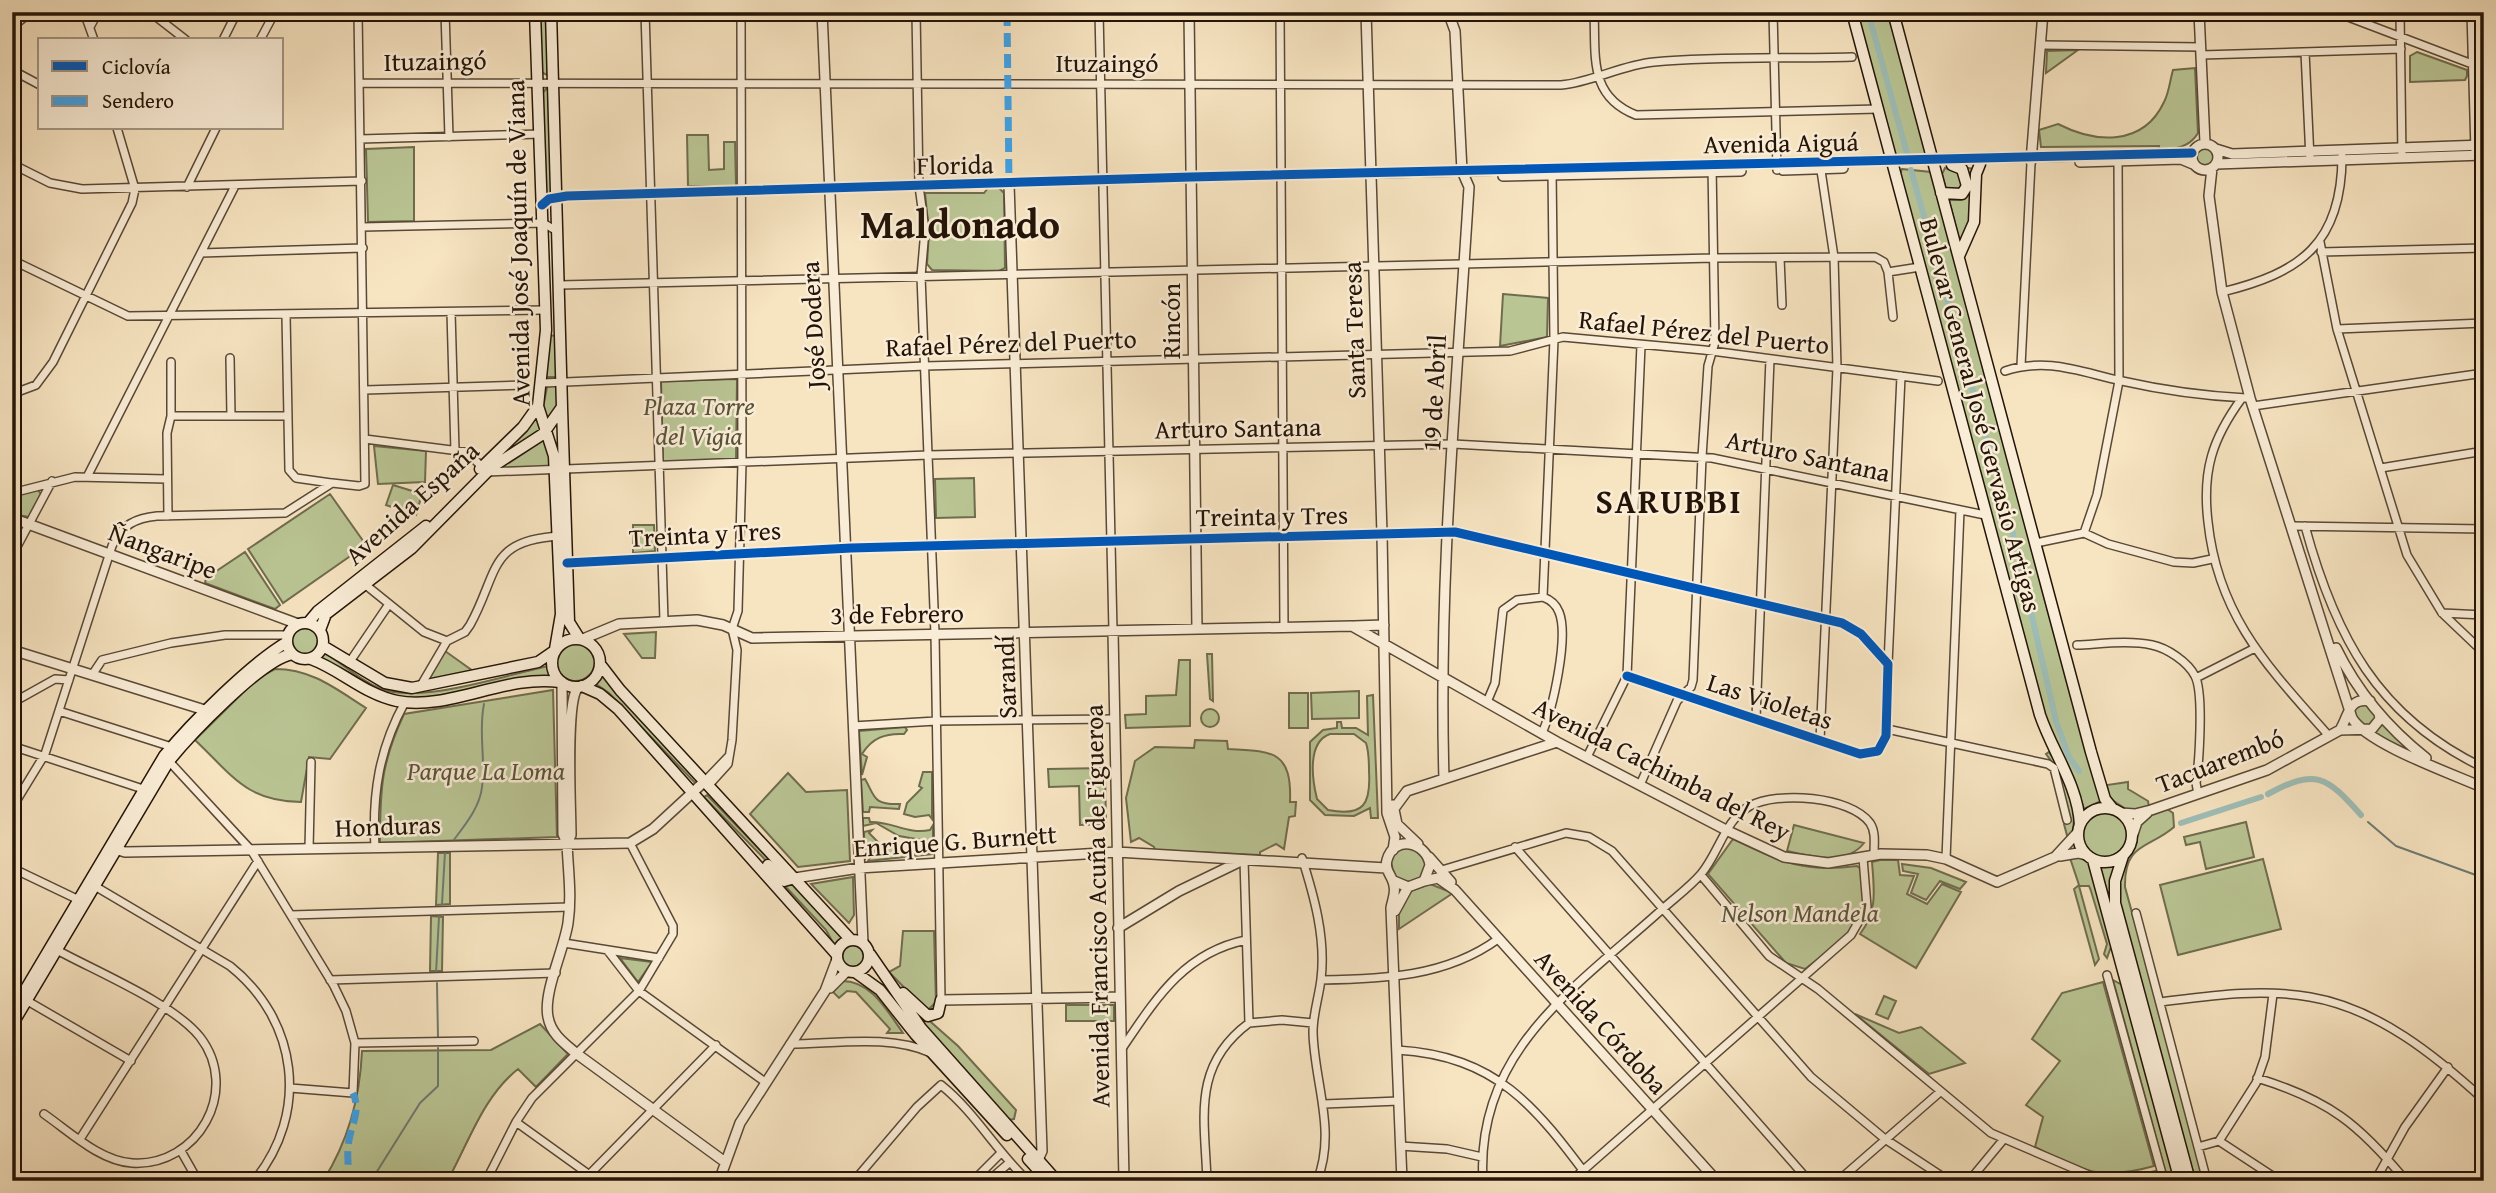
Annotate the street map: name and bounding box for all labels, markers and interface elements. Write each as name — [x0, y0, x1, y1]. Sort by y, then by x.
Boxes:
legend — [38, 38, 284, 130]
street label: Ituzaingó — [383, 40, 487, 81]
street label: Ituzaingó — [1055, 43, 1159, 82]
text: Ciclovía — [102, 51, 171, 82]
street label: Avenida José Joaquín de Viana — [495, 79, 540, 407]
text: Sendero — [102, 85, 174, 116]
street label: Avenida Aiguá — [1703, 122, 1860, 163]
street label: Florida — [916, 144, 995, 185]
district label: Maldonado — [860, 194, 1060, 253]
street label: Bulevar General José Gervasio Artigas — [1910, 213, 2053, 617]
street label: José Dodera — [790, 260, 835, 393]
street label: Santa Teresa — [1332, 260, 1375, 399]
street label: Rincón — [1151, 282, 1190, 359]
street label: Rafael Pérez del Puerto — [1577, 299, 1831, 364]
street label: Rafael Pérez del Puerto — [885, 319, 1137, 366]
street label: 19 de Abril — [1411, 333, 1456, 452]
park label: Plaza Torre del Vigia — [642, 386, 755, 455]
street label: Arturo Santana — [1154, 407, 1323, 448]
street label: Arturo Santana — [1722, 419, 1895, 492]
street label: Avenida España — [336, 431, 488, 574]
district label: SARUBBI — [1596, 477, 1743, 525]
street label: Treinta y Tres — [1196, 495, 1348, 536]
street label: Treinta y Tres — [628, 510, 782, 557]
street label: Ñangaripe — [103, 512, 223, 589]
street label: 3 de Febrero — [830, 593, 964, 634]
street label: Sarandí — [985, 634, 1026, 719]
street label: Las Violetas — [1702, 662, 1838, 739]
street label: Avenida Cachimba del Rey — [1527, 687, 1798, 850]
street label: Avenida Francisco Acuña de Figueroa — [1073, 703, 1120, 1108]
street label: Tacuarembó — [2150, 718, 2289, 803]
park label: Parque La Loma — [406, 751, 565, 790]
street label: Honduras — [334, 804, 442, 847]
street label: Enrique G. Burnett — [852, 814, 1058, 867]
park label: Nelson Mandela — [1720, 893, 1879, 932]
street label: Avenida Córdoba — [1525, 940, 1678, 1103]

